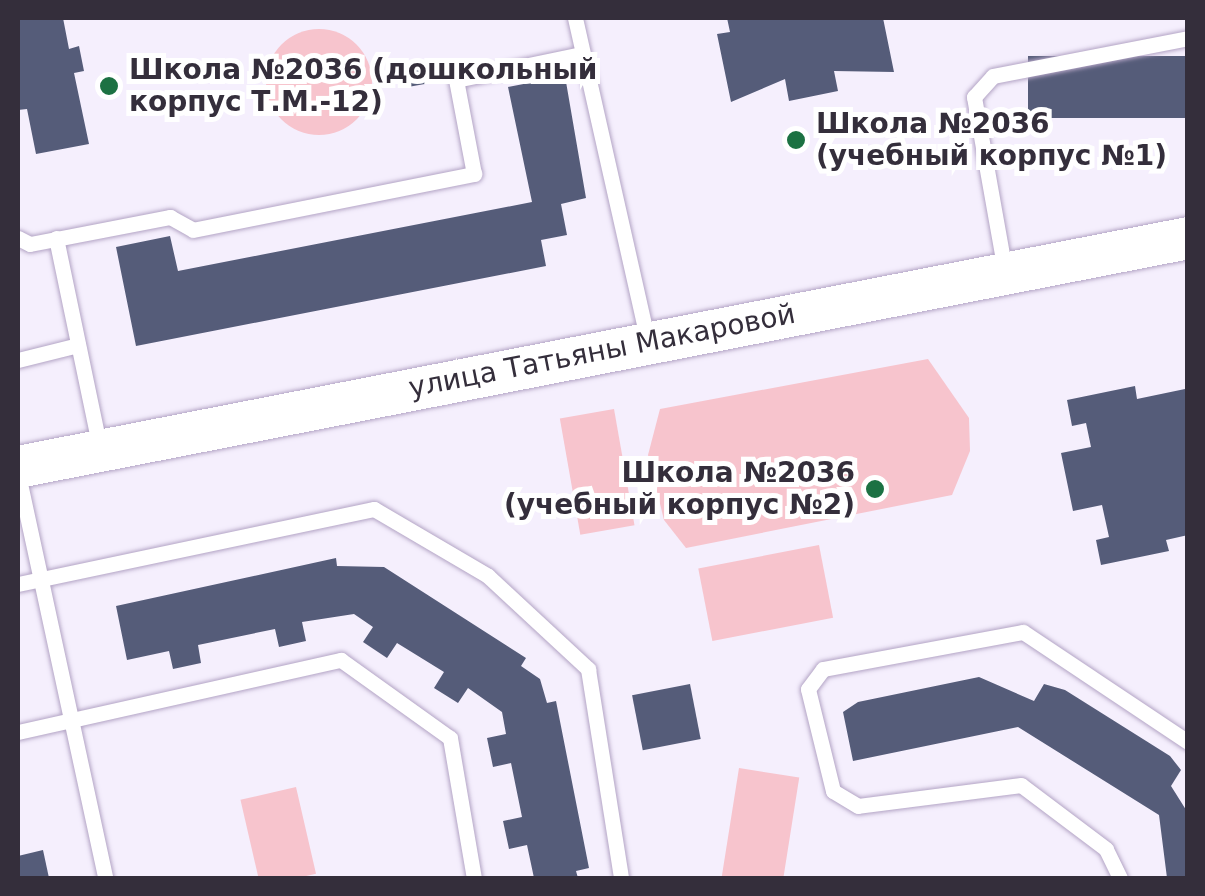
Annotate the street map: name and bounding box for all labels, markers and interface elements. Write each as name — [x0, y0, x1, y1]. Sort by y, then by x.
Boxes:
place label: Школа №2036 (дошкольный корпус Т.М.-12) — [129, 53, 597, 119]
marker: Школа №2036 (дошкольный корпус Т.М.-12) — [98, 75, 120, 97]
place label: Школа №2036 (учебный корпус №1) — [816, 107, 1167, 173]
marker: Школа №2036 (учебный корпус №1) — [785, 129, 807, 151]
street label: улица Татьяны Макаровой — [406, 297, 798, 405]
place label: Школа №2036 (учебный корпус №2) — [504, 456, 855, 522]
marker: Школа №2036 (учебный корпус №2) — [864, 478, 886, 500]

